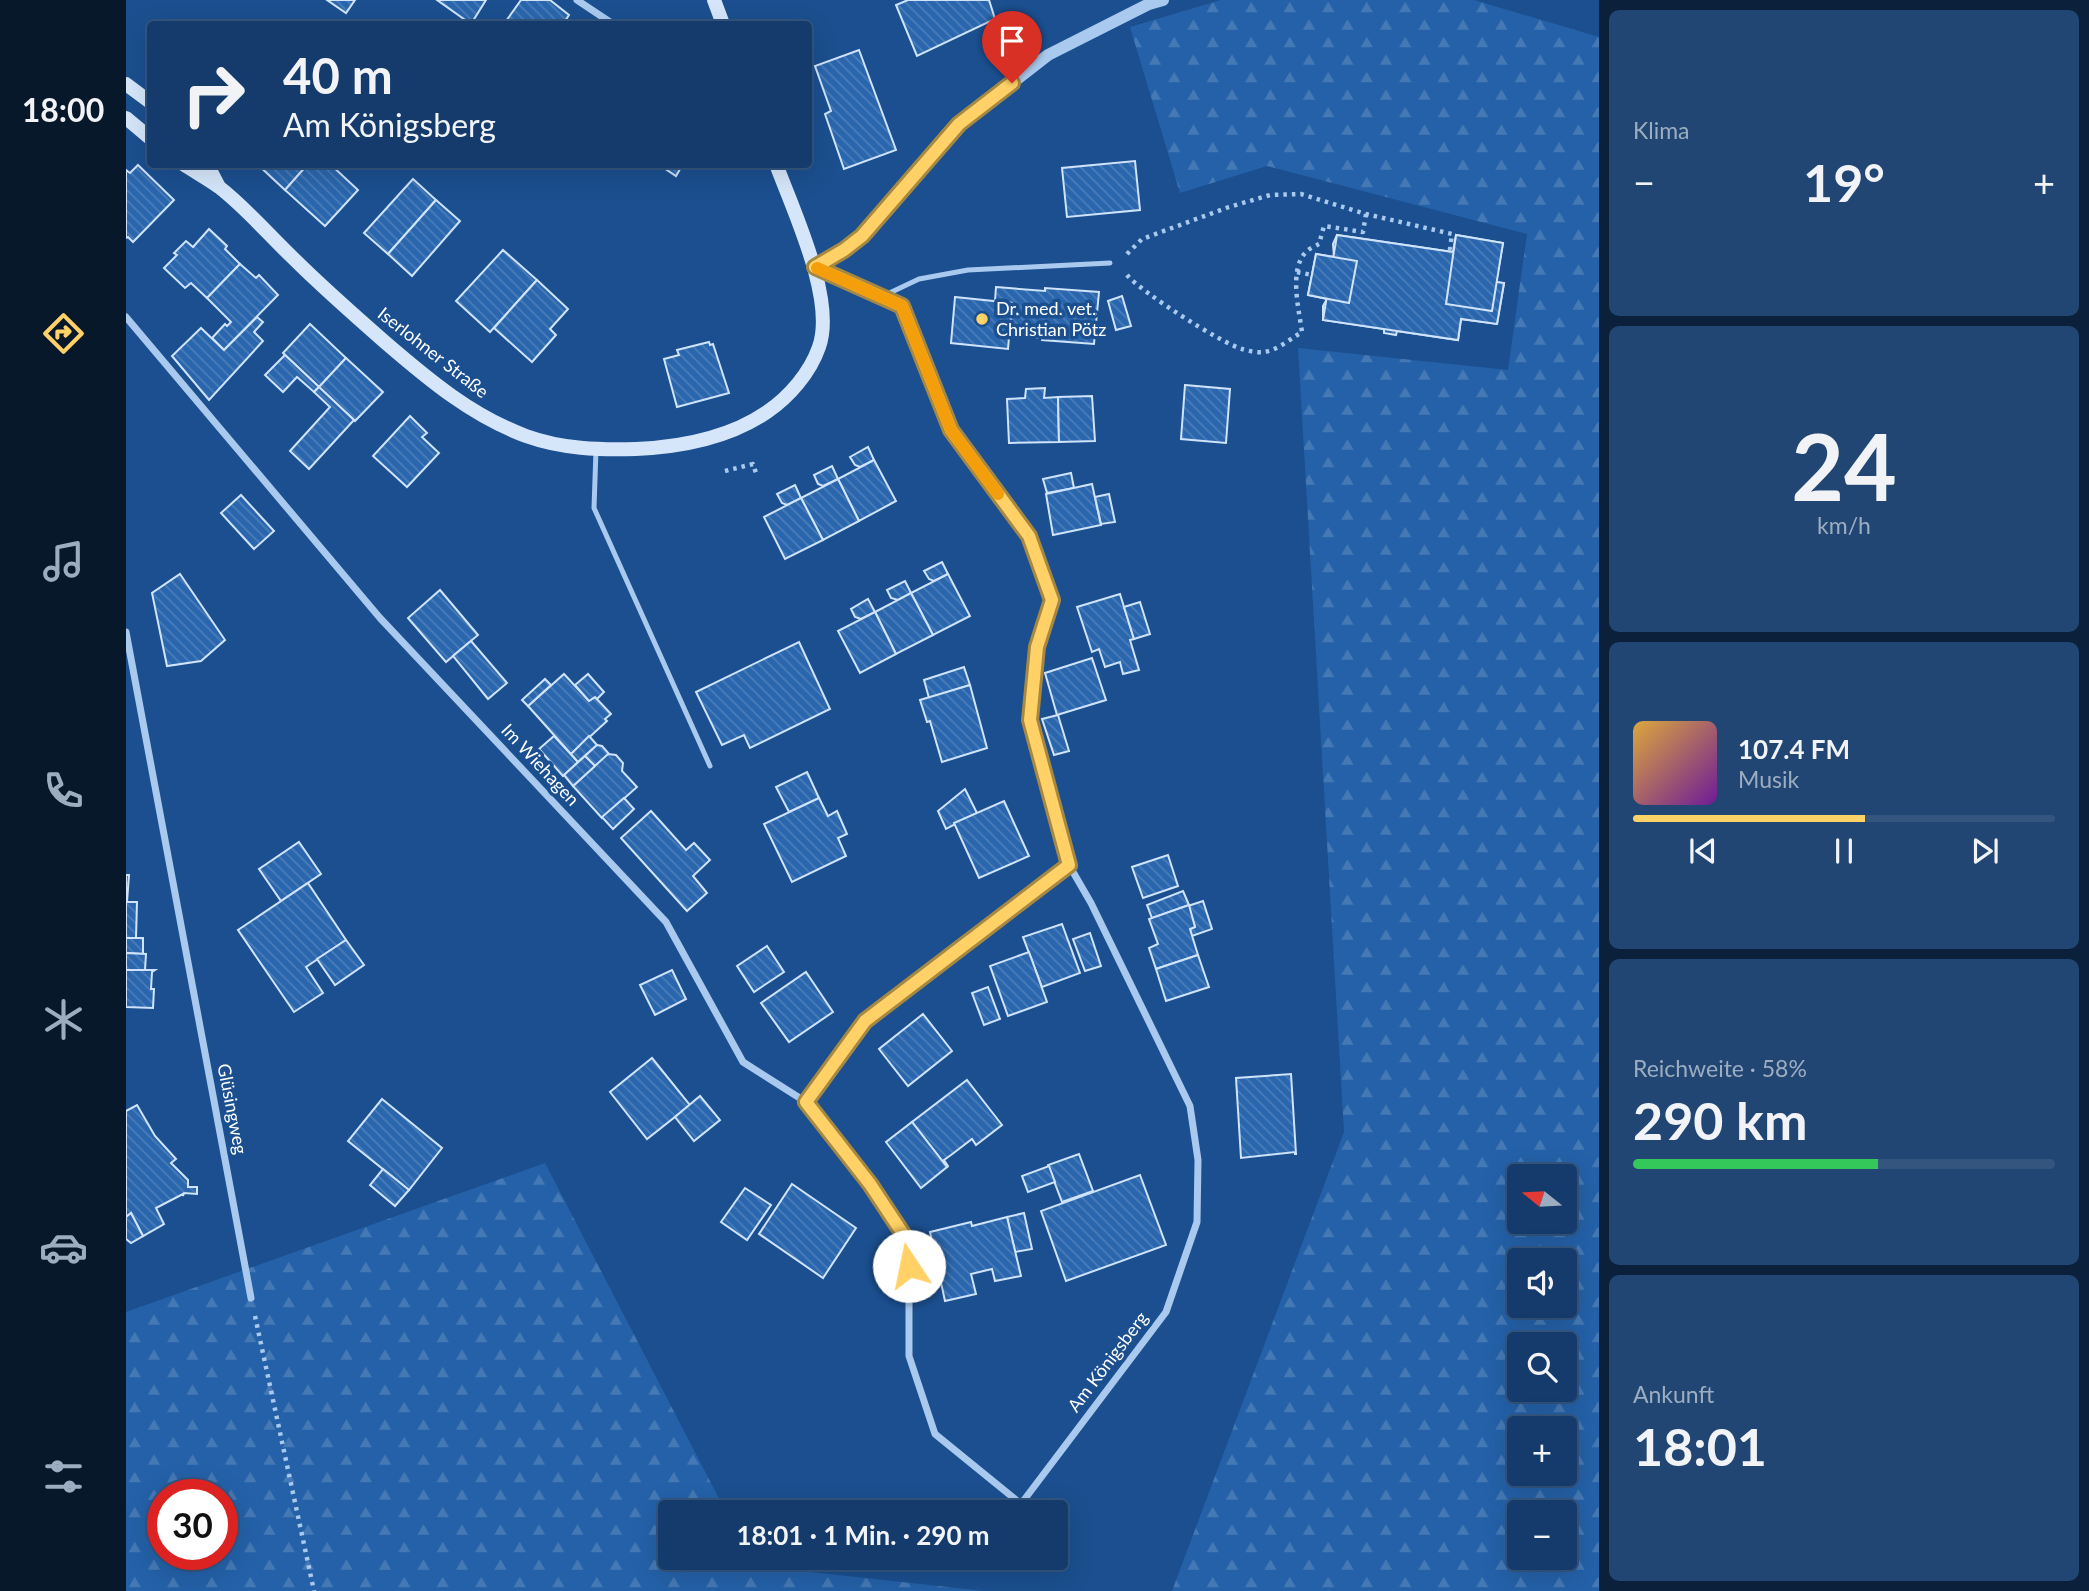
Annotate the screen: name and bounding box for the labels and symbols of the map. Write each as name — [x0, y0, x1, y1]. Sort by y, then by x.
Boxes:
pin — [982, 11, 1042, 83]
place label: Dr. med. vet. Christian Pötz — [996, 297, 1106, 340]
street label: Iserlohner Straße — [374, 302, 493, 402]
marker: Dr. med. vet. Christian Pötz — [974, 311, 990, 327]
street label: Im Wiehagen — [497, 719, 584, 810]
street label: Glüsingweg — [213, 1062, 253, 1156]
north arrow — [1507, 1164, 1577, 1234]
position arrow — [872, 1229, 946, 1303]
street label: Am Königsberg — [1062, 1307, 1152, 1416]
speed limit sign: 30 — [147, 1479, 238, 1570]

